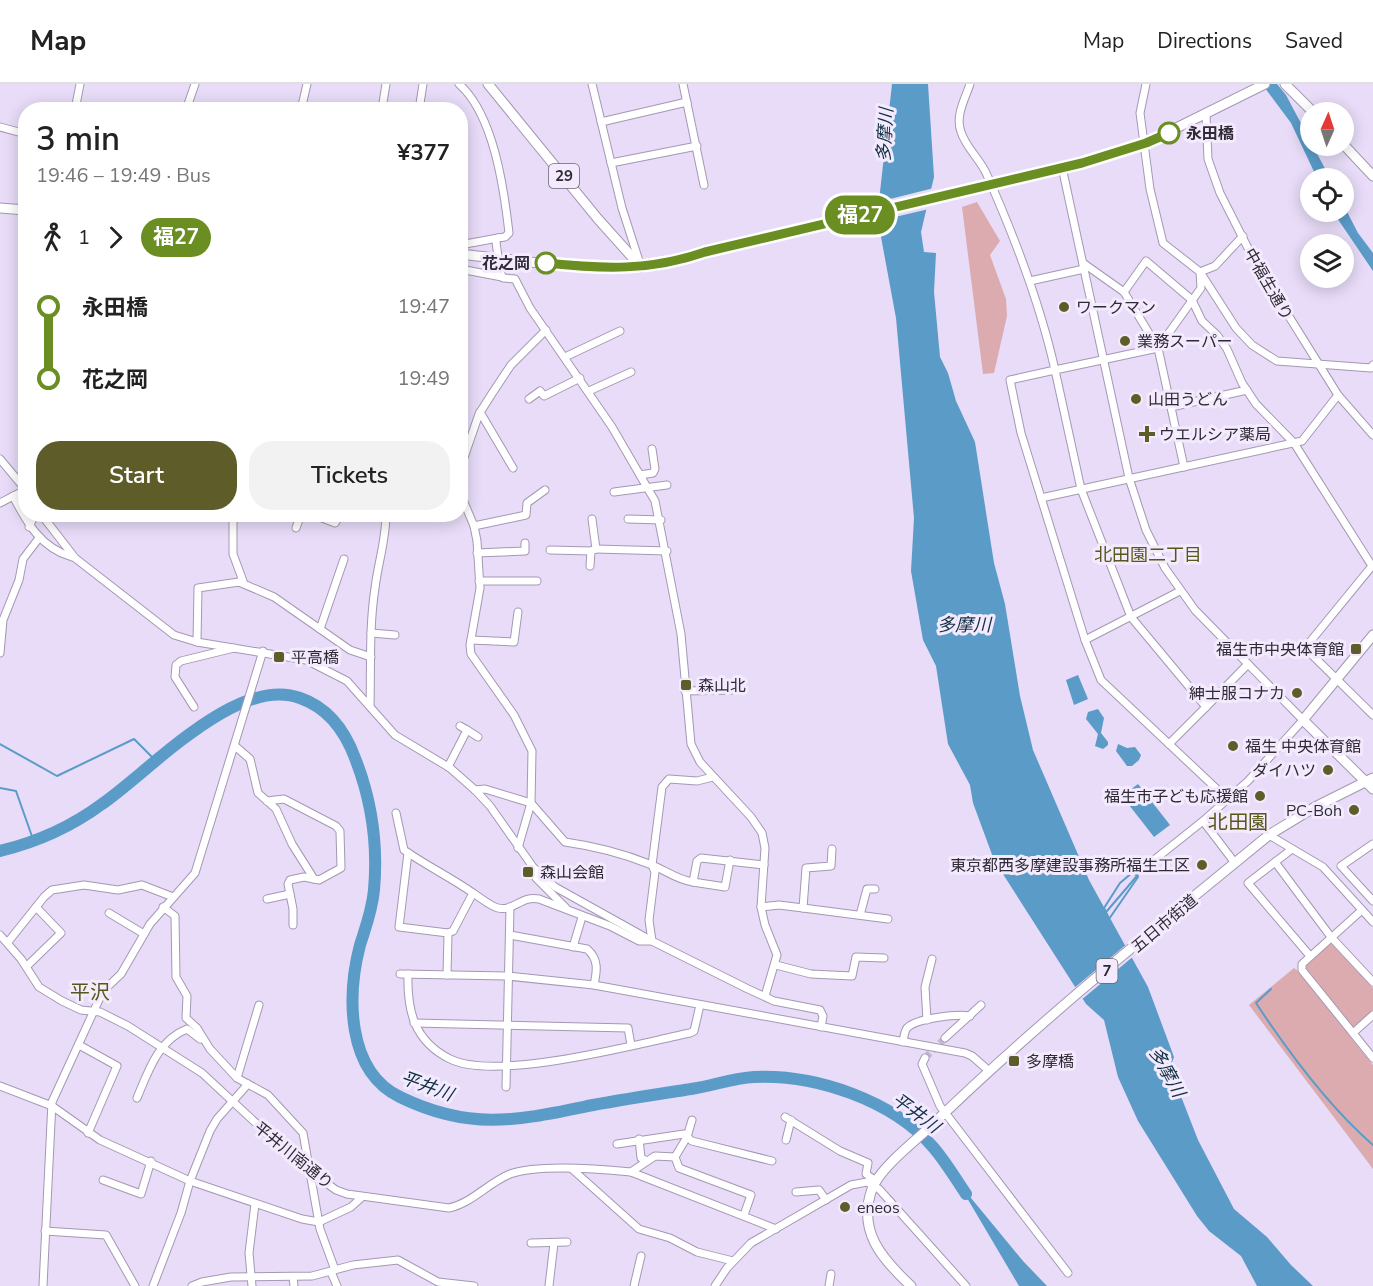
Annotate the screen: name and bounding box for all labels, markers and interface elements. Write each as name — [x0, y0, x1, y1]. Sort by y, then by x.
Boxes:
text: Map — [30, 22, 86, 60]
text: Map — [1083, 27, 1124, 55]
text: Directions — [1157, 27, 1252, 55]
text: Saved — [1285, 27, 1343, 55]
north arrow — [1300, 102, 1354, 156]
map controls — [1300, 102, 1354, 288]
water label: 多摩川 — [872, 105, 899, 163]
text: 3 min — [36, 117, 120, 162]
marker: 永田橋 — [1158, 122, 1180, 144]
place label: 永田橋 — [1186, 123, 1234, 145]
text: ¥377 — [397, 138, 450, 168]
text: 19:46 – 19:49 · Bus — [36, 162, 211, 189]
road number: 29 — [549, 164, 579, 188]
button: locate — [1300, 168, 1354, 222]
line badge: 福27 — [826, 196, 894, 234]
text: 福27 — [837, 201, 883, 229]
icon: walk — [36, 221, 69, 254]
icon: forward — [99, 221, 132, 254]
text: 福27 — [153, 223, 199, 251]
text: 1 — [78, 224, 90, 251]
button: layers — [1300, 234, 1354, 288]
street label: 中福生通り — [1239, 244, 1298, 325]
marker: 花之岡 — [535, 252, 557, 274]
place label: 花之岡 — [482, 253, 530, 275]
text: 永田橋 — [82, 293, 148, 323]
text: 19:47 — [397, 293, 450, 320]
place label: ワークマン — [1076, 297, 1156, 319]
marker: ワークマン — [1057, 300, 1071, 314]
place label: 業務スーパー — [1137, 331, 1233, 353]
marker: 業務スーパー — [1118, 334, 1132, 348]
text: 花之岡 — [82, 365, 148, 395]
text: 19:49 — [397, 365, 450, 392]
place label: 山田うどん — [1148, 389, 1228, 411]
marker: 山田うどん — [1129, 392, 1143, 406]
place label: ウエルシア薬局 — [1159, 424, 1271, 446]
marker: ウエルシア薬局 — [1140, 427, 1154, 441]
button: Start — [36, 441, 237, 510]
button: Tickets — [249, 441, 450, 510]
district label: 北田園二丁目 — [1094, 543, 1202, 567]
water label: 多摩川 — [937, 613, 993, 637]
place label: 福生市中央体育館 — [1216, 639, 1344, 661]
marker: 福生市中央体育館 — [1349, 642, 1363, 656]
place label: 平高橋 — [291, 647, 339, 669]
marker: 平高橋 — [272, 650, 286, 664]
place label: 森山北 — [698, 675, 746, 697]
marker: 森山北 — [679, 678, 693, 692]
place label: 紳士服コナカ — [1189, 683, 1285, 705]
marker: 紳士服コナカ — [1290, 686, 1304, 700]
place label: 福生 中央体育館 — [1245, 736, 1361, 758]
marker: 福生 中央体育館 — [1226, 739, 1240, 753]
place label: ダイハツ — [1252, 760, 1316, 782]
marker: ダイハツ — [1321, 763, 1335, 777]
place label: 福生市子ども応援館 — [1104, 786, 1248, 808]
marker: 福生市子ども応援館 — [1253, 789, 1267, 803]
place label: PC-Boh — [1286, 800, 1342, 822]
marker: PC-Boh — [1347, 803, 1361, 817]
district label: 北田園 — [1208, 809, 1268, 836]
place label: 東京都西多摩建設事務所福生工区 — [950, 855, 1190, 877]
marker: 東京都西多摩建設事務所福生工区 — [1195, 858, 1209, 872]
place label: 森山会館 — [540, 862, 604, 884]
marker: 森山会館 — [521, 865, 535, 879]
street label: 五日市街道 — [1127, 890, 1202, 958]
road number: 7 — [1096, 959, 1118, 983]
district label: 平沢 — [70, 979, 110, 1006]
water label: 多摩川 — [1143, 1043, 1192, 1103]
place label: 多摩橋 — [1026, 1051, 1074, 1073]
marker: 多摩橋 — [1007, 1054, 1021, 1068]
water label: 平井川 — [398, 1065, 458, 1107]
water label: 平井川 — [887, 1087, 947, 1140]
street label: 平井川南通り — [249, 1117, 338, 1195]
place label: eneos — [857, 1197, 900, 1219]
marker: eneos — [838, 1200, 852, 1214]

